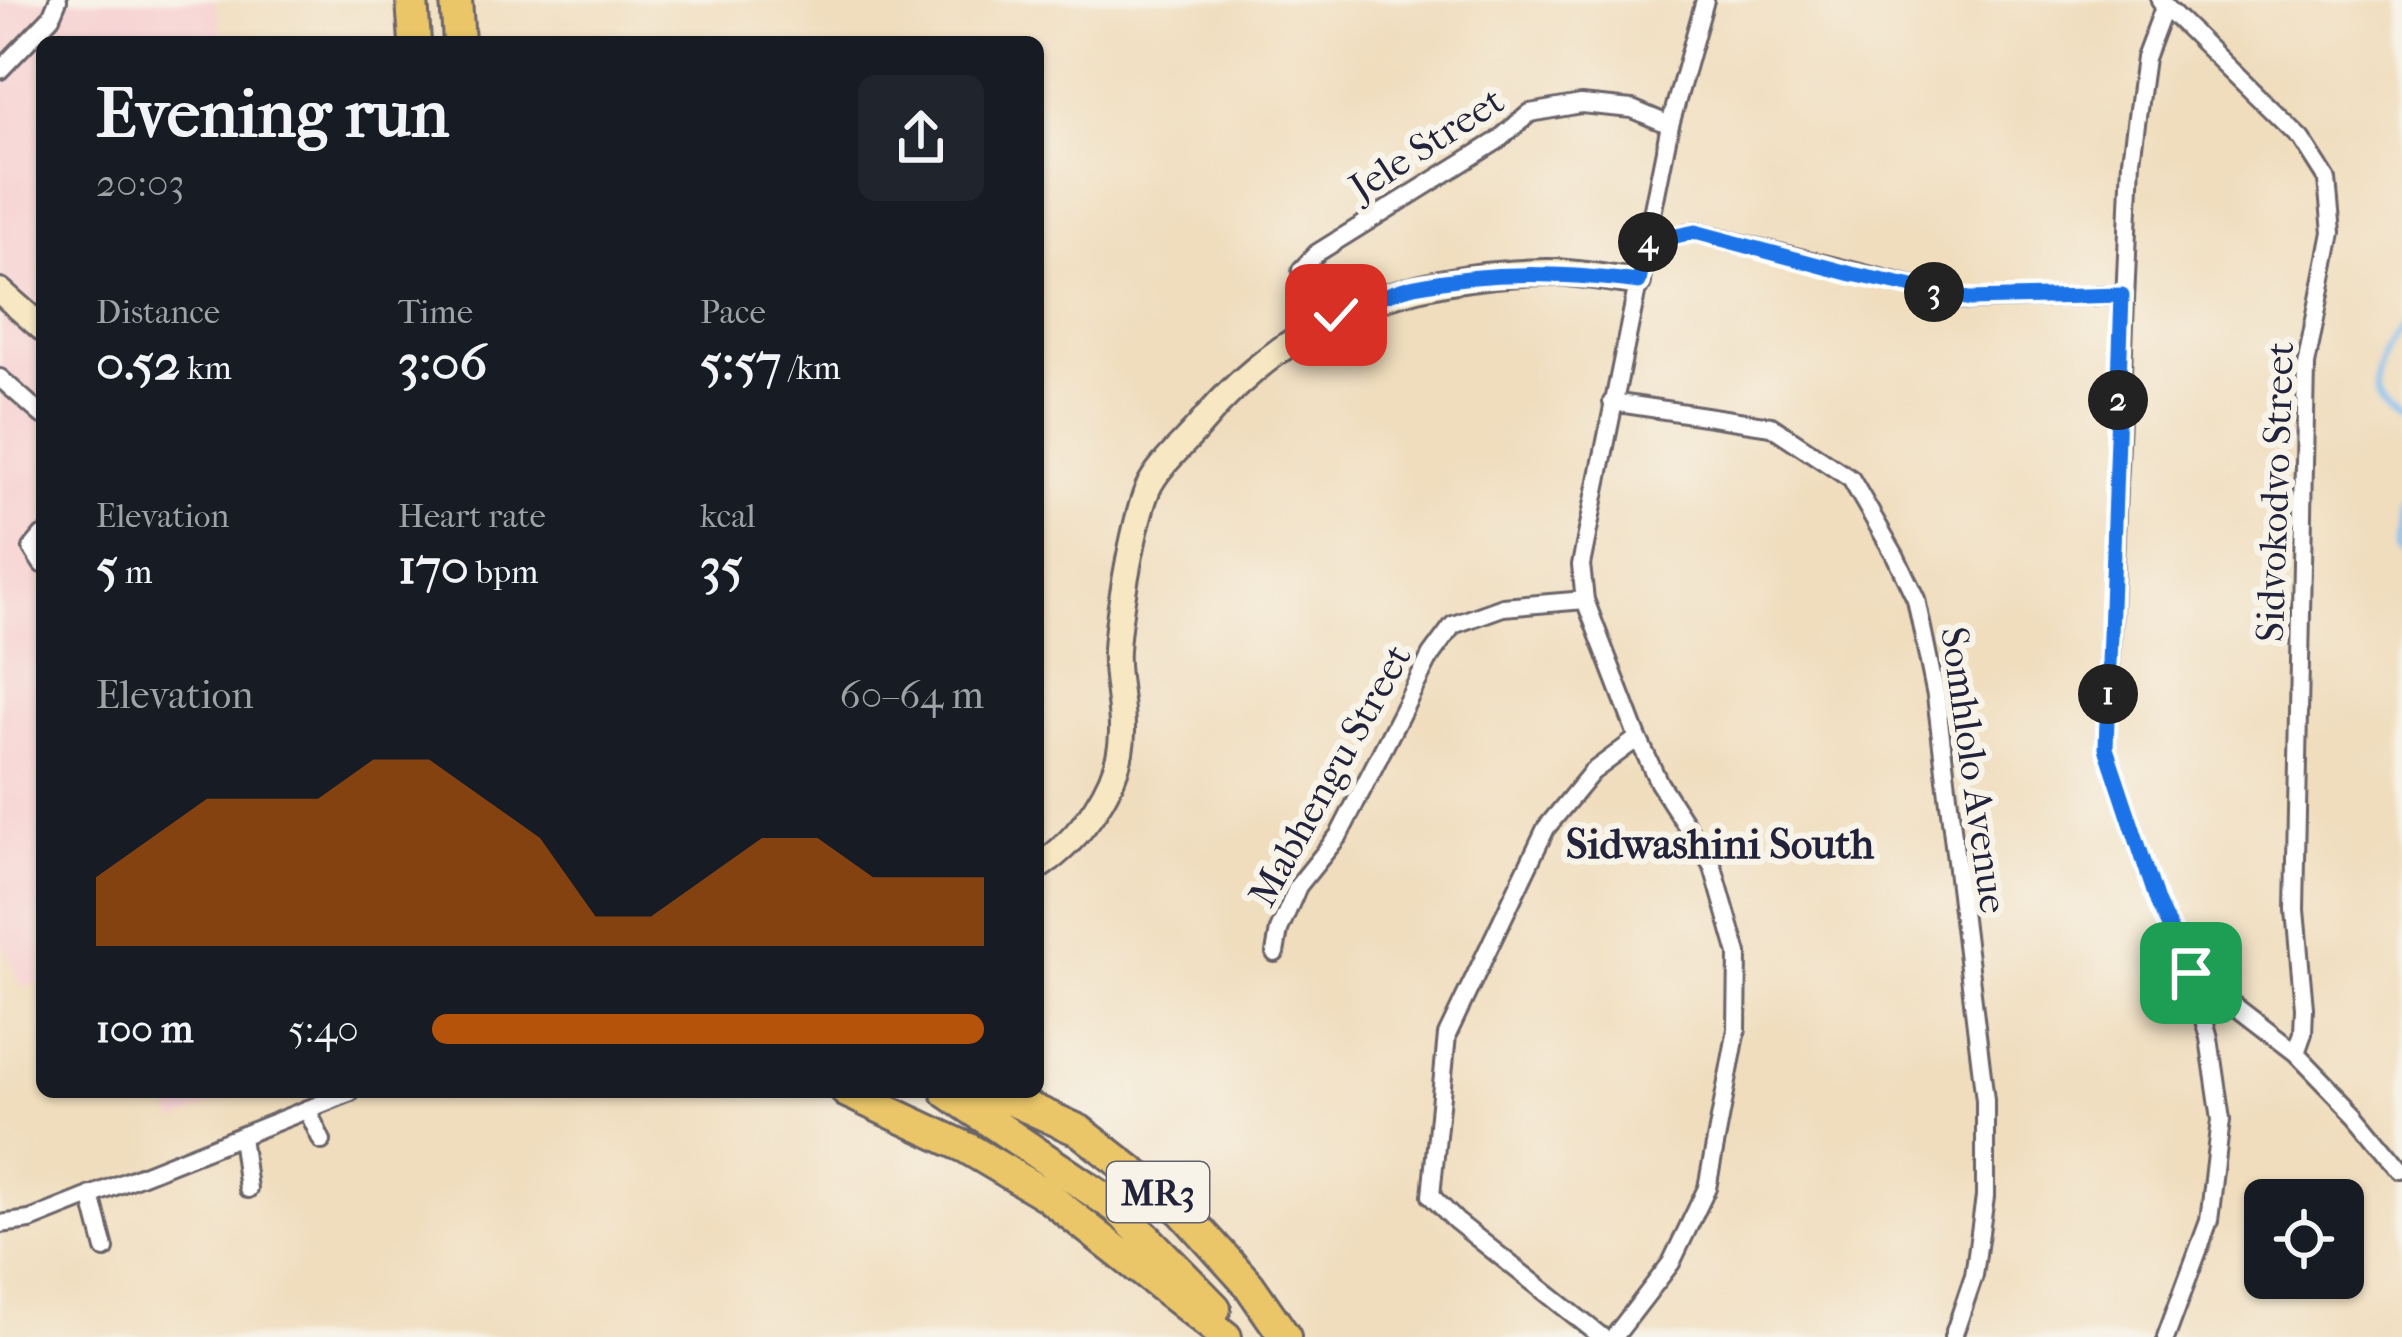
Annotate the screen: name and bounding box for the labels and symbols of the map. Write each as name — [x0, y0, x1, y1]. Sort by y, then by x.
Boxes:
street label: Jele Street — [1339, 77, 1512, 212]
pin: 4 — [1618, 212, 1678, 272]
pin: 3 — [1904, 262, 1964, 322]
pin — [1285, 264, 1387, 366]
street label: Sidvokodvo Street — [2247, 341, 2303, 643]
pin: 2 — [2088, 370, 2148, 430]
street label: Somhlolo Avenue — [1931, 624, 2017, 916]
street label: Mabhengu Street — [1239, 636, 1421, 914]
pin: 1 — [2078, 664, 2138, 724]
district label: Sidwashini South — [1566, 820, 1875, 869]
pin — [2140, 922, 2242, 1024]
road number: MR3 — [1107, 1162, 1209, 1222]

